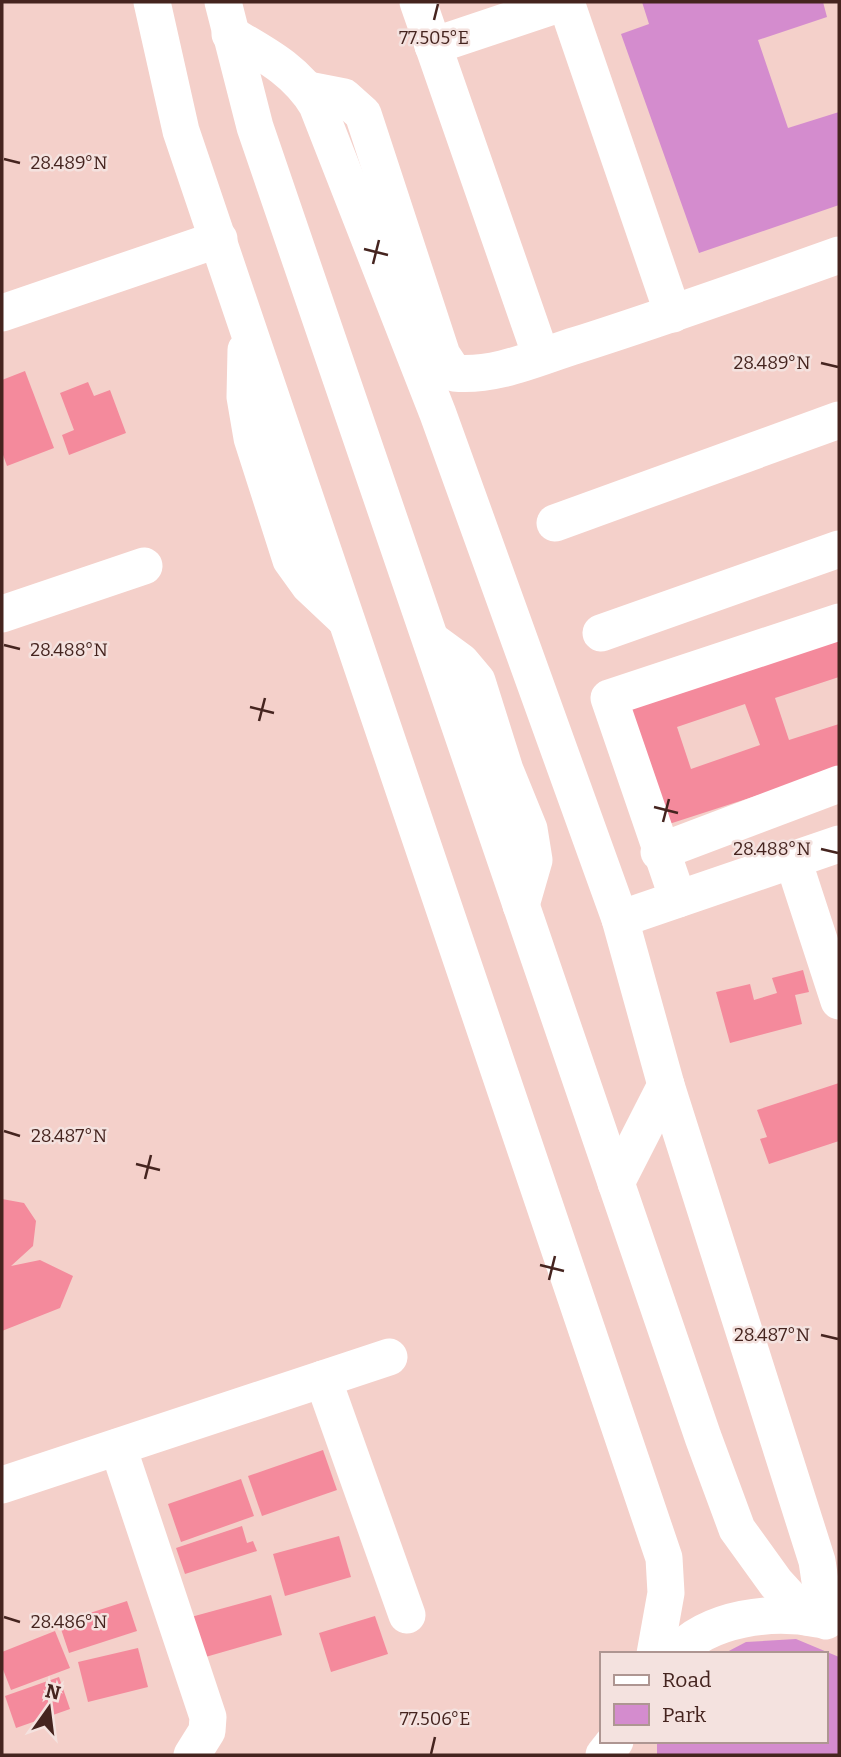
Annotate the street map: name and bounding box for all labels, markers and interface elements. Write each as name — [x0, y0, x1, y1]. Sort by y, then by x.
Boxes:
text: 77.505°E — [399, 27, 469, 49]
text: 28.489°N — [31, 152, 107, 174]
text: 28.489°N — [734, 352, 810, 374]
text: 28.488°N — [30, 639, 108, 661]
text: 28.488°N — [733, 838, 811, 860]
text: 28.487°N — [31, 1125, 107, 1147]
text: 28.487°N — [734, 1324, 810, 1346]
text: 28.486°N — [31, 1611, 107, 1633]
legend — [600, 1652, 827, 1743]
text: Road — [662, 1667, 711, 1693]
north arrow — [14, 1673, 84, 1743]
text: N — [43, 1679, 63, 1705]
text: Park — [662, 1702, 706, 1728]
text: 77.506°E — [400, 1708, 470, 1730]

